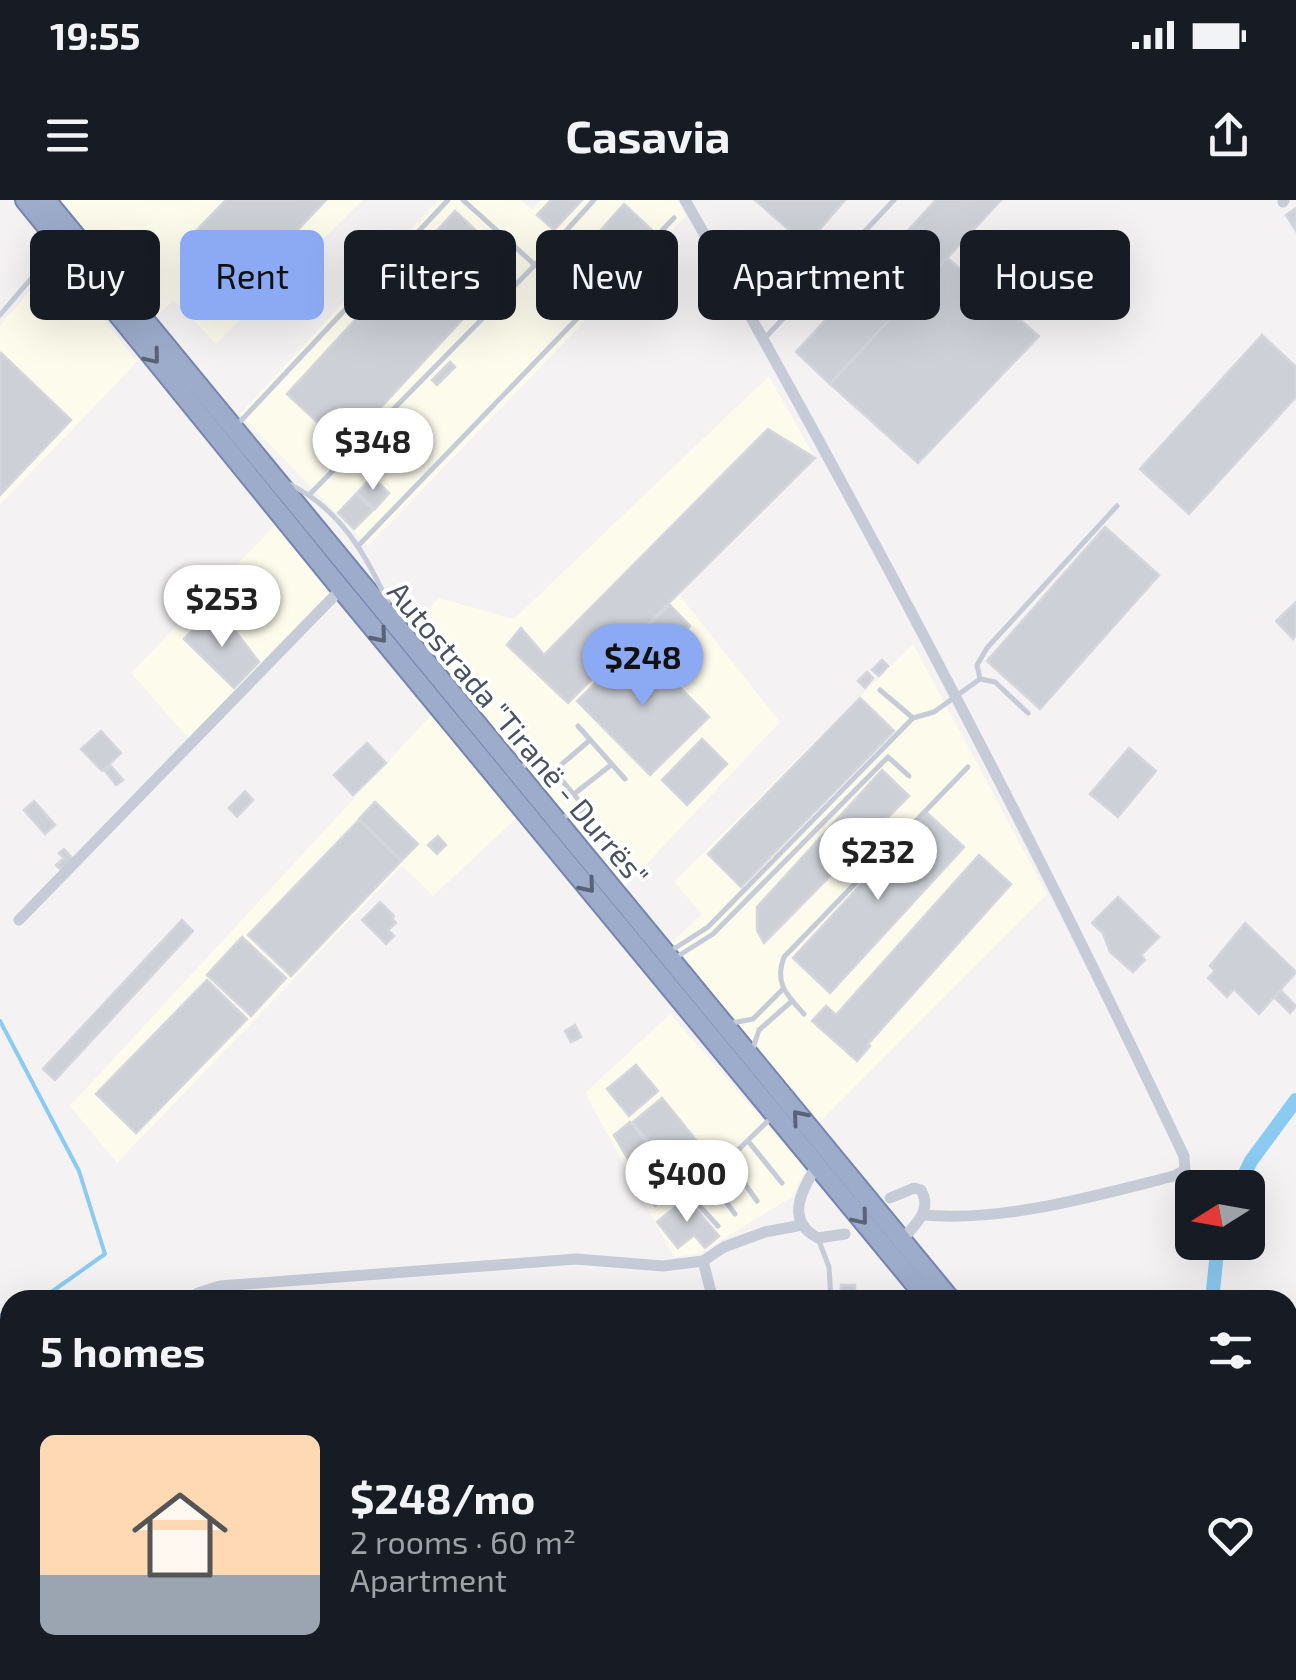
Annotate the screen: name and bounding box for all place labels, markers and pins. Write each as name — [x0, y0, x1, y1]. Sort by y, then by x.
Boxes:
pin: $348 — [314, 408, 432, 493]
pin: $253 — [163, 565, 281, 650]
pin: $248 — [584, 624, 702, 709]
pin: $232 — [819, 818, 937, 903]
pin: $400 — [628, 1140, 746, 1225]

